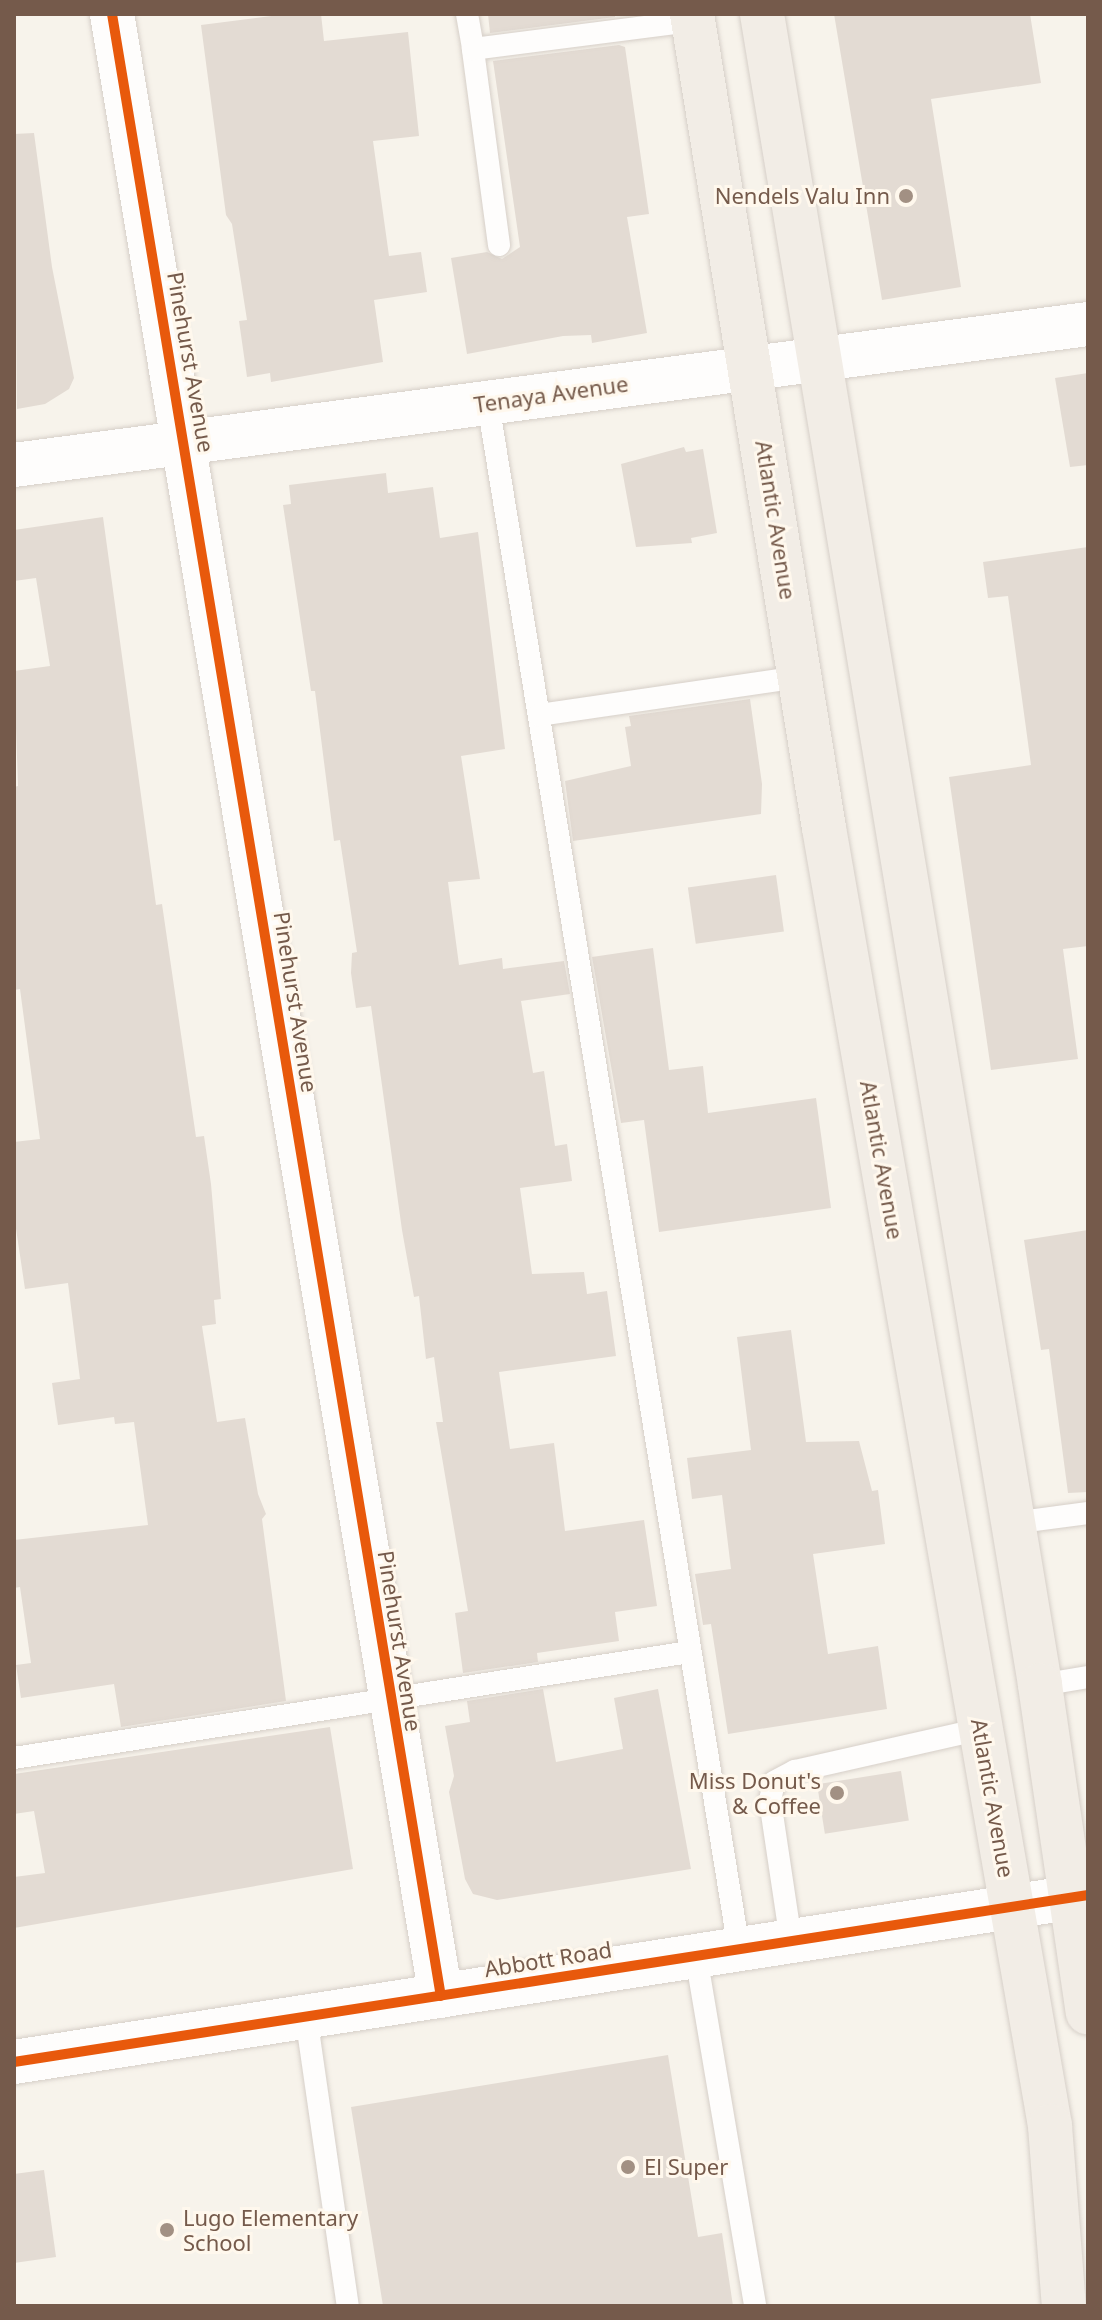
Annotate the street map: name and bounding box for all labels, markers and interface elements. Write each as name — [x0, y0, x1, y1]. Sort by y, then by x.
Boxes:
place label: Nendels Valu Inn — [715, 183, 890, 209]
marker: Nendels Valu Inn — [897, 187, 915, 205]
street label: Pinehurst Avenue — [162, 270, 220, 454]
street label: Tenaya Avenue — [472, 370, 630, 418]
street label: Atlantic Avenue — [750, 439, 802, 601]
street label: Pinehurst Avenue — [269, 910, 323, 1094]
street label: Atlantic Avenue — [855, 1079, 909, 1241]
street label: Pinehurst Avenue — [373, 1549, 427, 1733]
street label: Atlantic Avenue — [966, 1717, 1020, 1879]
place label: Miss Donut's & Coffee — [689, 1767, 821, 1818]
marker: Miss Donut's & Coffee — [828, 1784, 846, 1802]
street label: Abbott Road — [482, 1936, 614, 1982]
place label: El Super — [644, 2154, 728, 2180]
marker: El Super — [619, 2158, 637, 2176]
place label: Lugo Elementary School — [183, 2204, 358, 2256]
marker: Lugo Elementary School — [158, 2221, 176, 2239]

